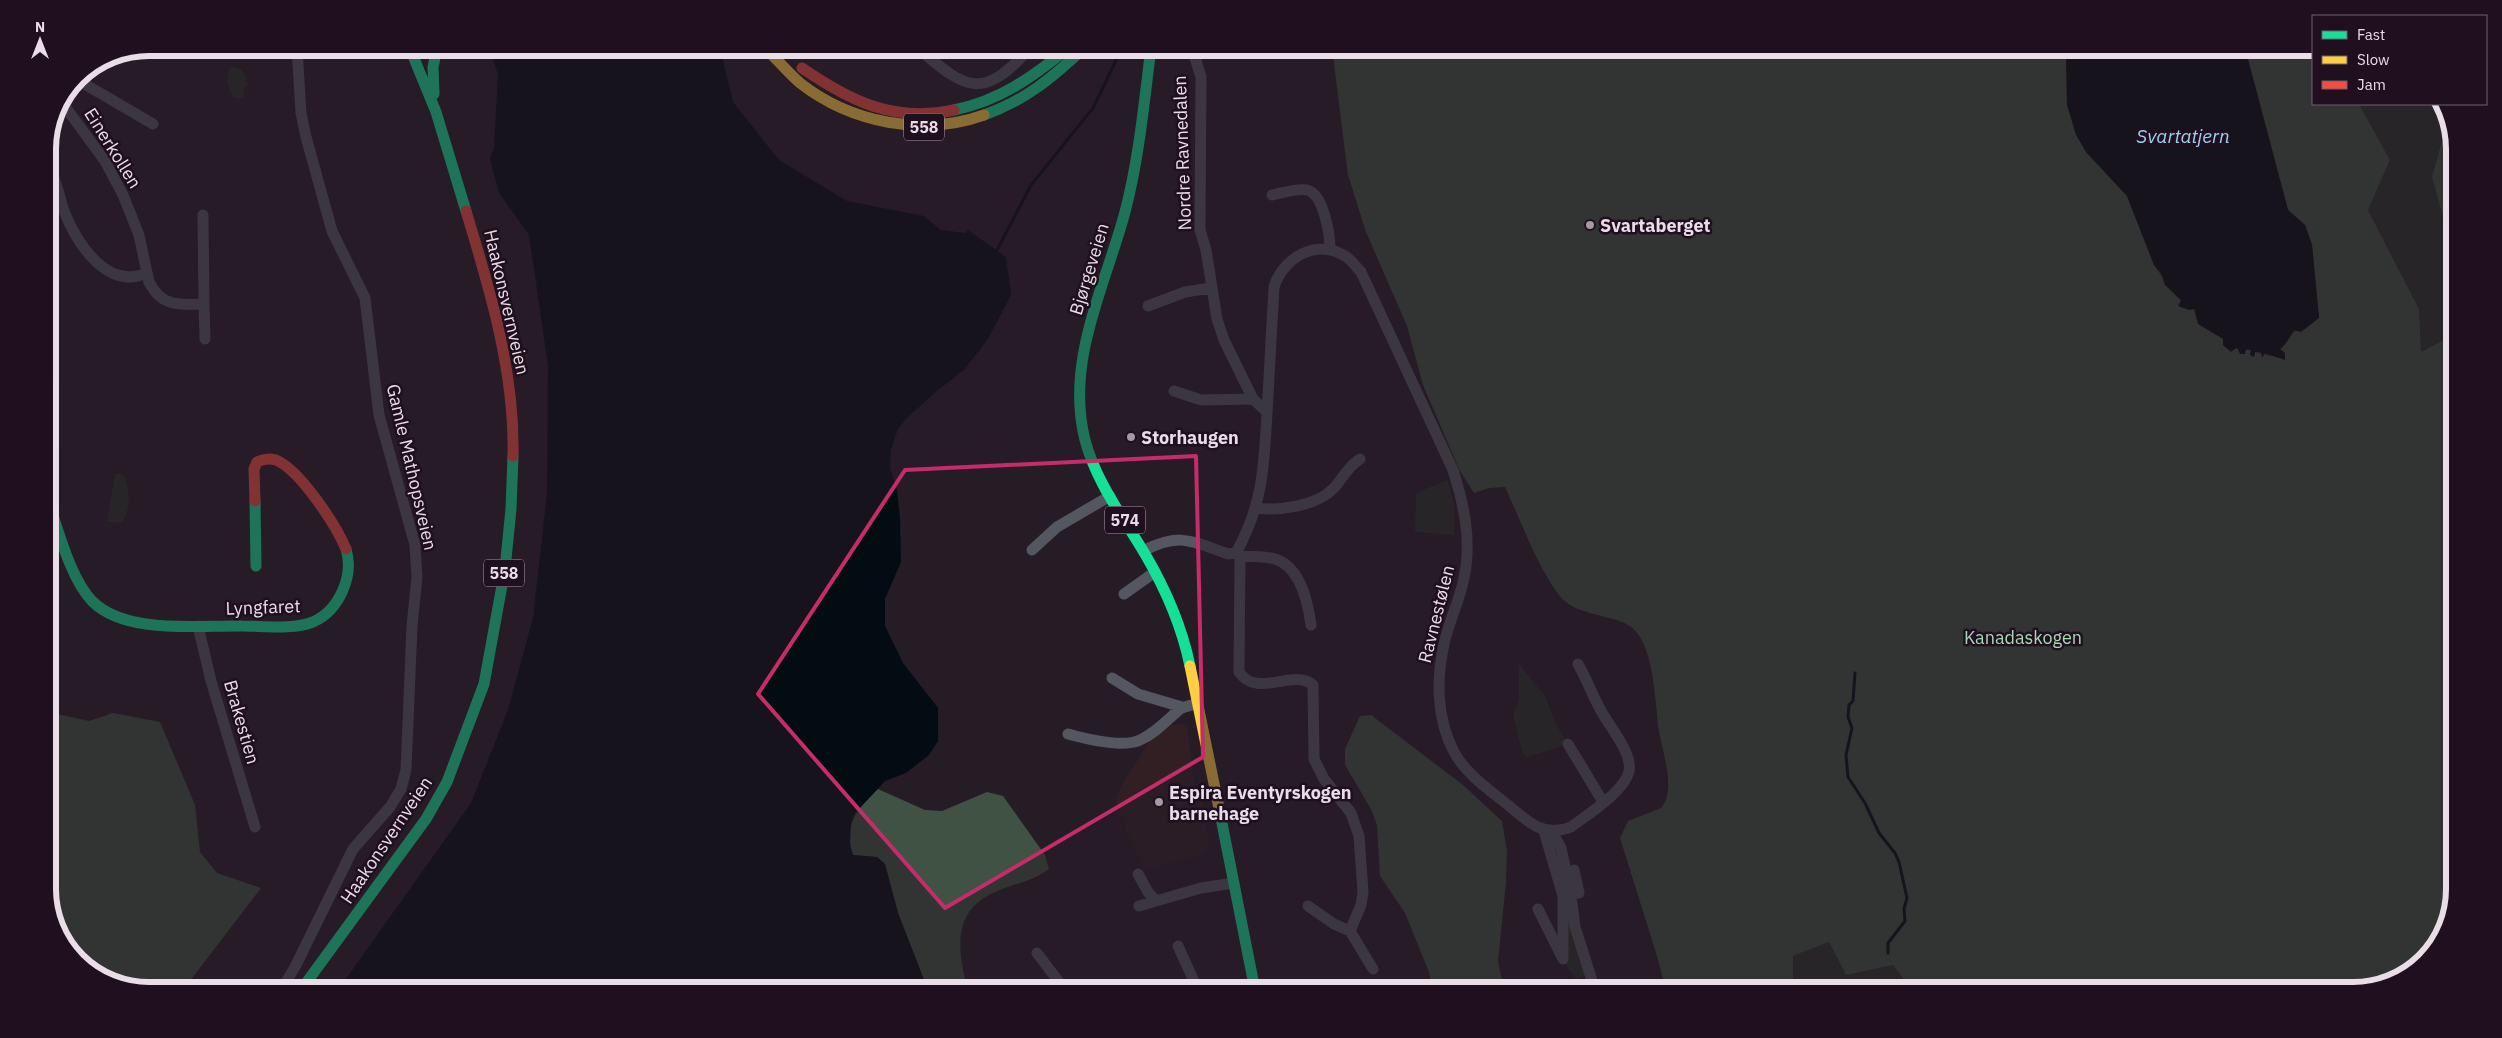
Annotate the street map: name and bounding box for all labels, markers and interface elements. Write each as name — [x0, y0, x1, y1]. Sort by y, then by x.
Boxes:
north arrow — [15, 15, 65, 65]
legend — [2312, 15, 2487, 105]
text: N — [35, 18, 45, 36]
text: Fast — [2357, 25, 2385, 44]
text: Slow — [2357, 50, 2390, 69]
street label: Nordre Ravnedalen — [1168, 75, 1196, 231]
text: Jam — [2357, 75, 2386, 94]
street label: Einerkollen — [79, 103, 147, 193]
road number: 558 — [904, 114, 944, 140]
water label: Svartatjern — [2136, 124, 2230, 148]
place label: Svartaberget — [1600, 214, 1710, 237]
marker: Svartaberget — [1584, 219, 1596, 231]
street label: Bjørgeveien — [1064, 220, 1114, 318]
street label: Haakonsvernveien — [479, 227, 535, 377]
street label: Gamle Mathopsveien — [382, 382, 442, 552]
place label: Storhaugen — [1141, 426, 1239, 449]
marker: Storhaugen — [1125, 431, 1137, 443]
road number: 574 — [1105, 506, 1145, 534]
road number: 558 — [484, 560, 524, 586]
street label: Ravnestølen — [1413, 563, 1459, 665]
street label: Lyngfaret — [225, 594, 301, 620]
park label: Kanadaskogen — [1964, 626, 2082, 649]
street label: Brakestien — [219, 677, 265, 767]
street label: Haakonsvernveien — [335, 772, 437, 908]
place label: Espira Eventyrskogen barnehage — [1169, 781, 1351, 825]
marker: Espira Eventyrskogen barnehage — [1153, 796, 1165, 808]

